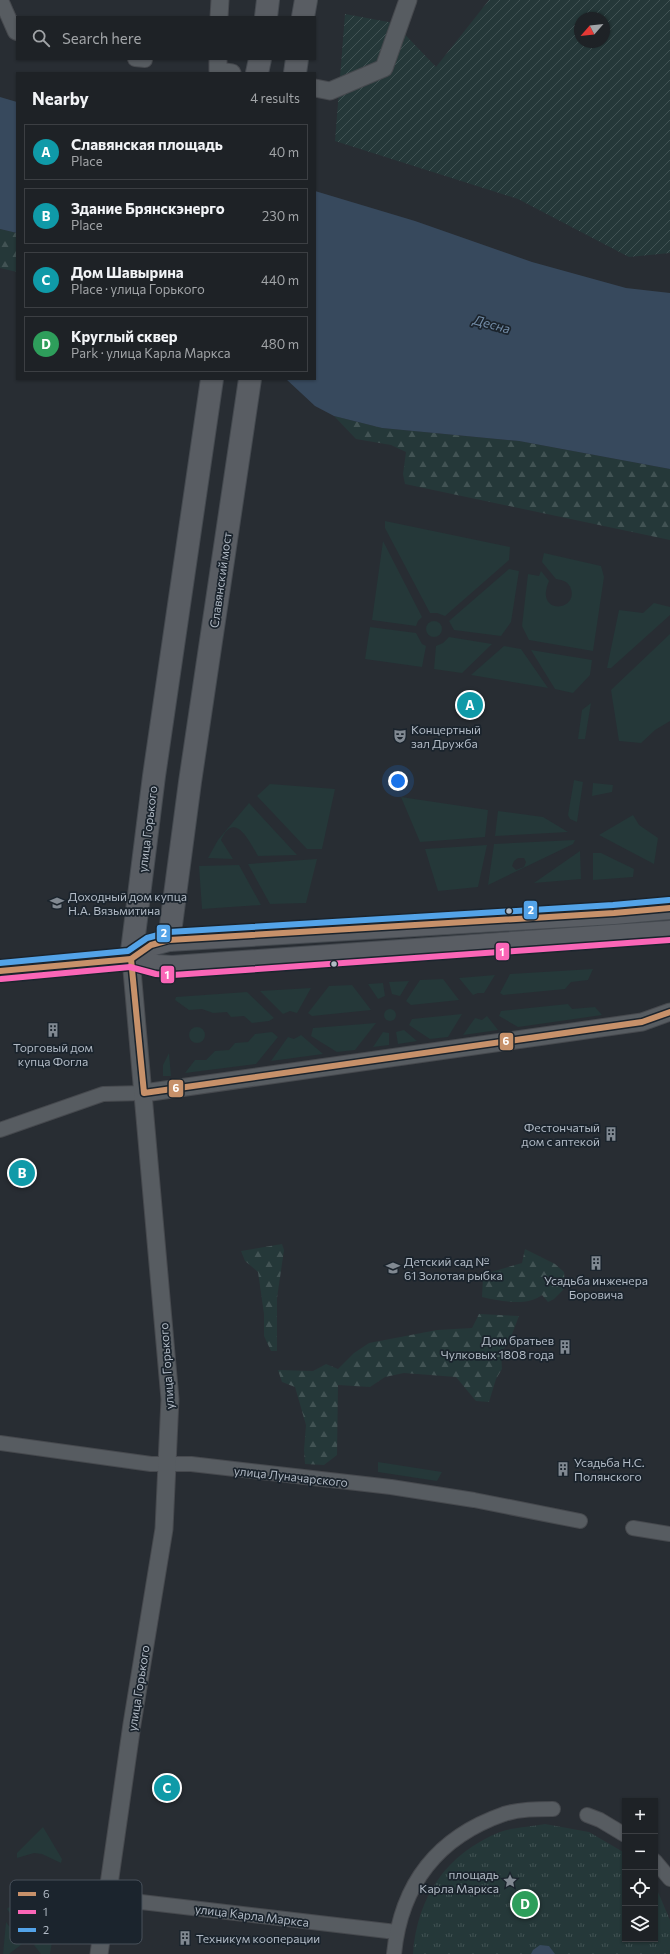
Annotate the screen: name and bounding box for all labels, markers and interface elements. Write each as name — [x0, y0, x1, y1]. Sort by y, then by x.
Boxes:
north arrow — [574, 12, 610, 48]
search box — [16, 16, 316, 60]
icon: search — [30, 27, 52, 49]
text: Search here — [62, 29, 141, 47]
text: Nearby — [32, 88, 89, 109]
text: 4 results — [250, 90, 300, 106]
text: Славянская площадь — [71, 135, 223, 153]
text: A — [41, 144, 51, 160]
text: 40 m — [269, 144, 299, 160]
text: Place — [71, 153, 103, 169]
text: Здание Брянскэнерго — [71, 199, 225, 217]
text: B — [42, 208, 50, 224]
text: 230 m — [262, 208, 299, 224]
text: Place — [71, 217, 103, 233]
text: Дом Шавырина — [71, 263, 184, 281]
text: C — [42, 272, 50, 288]
text: 440 m — [261, 272, 299, 288]
text: Place · улица Горького — [71, 281, 205, 297]
water label: Десна — [471, 311, 512, 337]
text: Круглый сквер — [71, 327, 178, 345]
text: D — [41, 336, 51, 352]
text: 480 m — [261, 336, 299, 352]
text: Park · улица Карла Маркса — [71, 345, 231, 361]
street label: Славянский мост — [206, 531, 234, 629]
pin: A — [457, 690, 483, 720]
place label: Концертный зал Дружба — [411, 722, 481, 750]
theatre icon: Концертный зал Дружба — [392, 728, 408, 744]
your location — [388, 771, 408, 791]
street label: улица Горького — [135, 785, 159, 873]
place label: Доходный дом купца Н.А. Вязьмитина — [68, 889, 187, 917]
school or university icon: Доходный дом купца Н.А. Вязьмитина — [49, 895, 65, 911]
line badge: 2 — [523, 900, 538, 920]
text: 2 — [528, 903, 534, 916]
unlabelled marker — [504, 906, 514, 916]
line badge: 2 — [156, 924, 171, 943]
text: 2 — [161, 926, 167, 939]
line badge: 1 — [495, 942, 510, 961]
text: 1 — [500, 945, 505, 958]
unlabelled marker — [329, 959, 339, 969]
line badge: 1 — [160, 965, 175, 984]
text: 1 — [165, 968, 170, 981]
building icon: Торговый дом купца Фогла — [45, 1022, 61, 1038]
line badge: 6 — [499, 1032, 514, 1051]
text: 6 — [503, 1034, 510, 1047]
place label: Торговый дом купца Фогла — [13, 1040, 93, 1068]
line badge: 6 — [168, 1079, 184, 1098]
text: 6 — [173, 1081, 180, 1094]
place label: Фестончатый дом с аптекой — [522, 1120, 600, 1148]
building icon: Фестончатый дом с аптекой — [603, 1126, 619, 1142]
pin: B — [9, 1158, 35, 1188]
place label: Детский сад № 61 Золотая рыбка — [404, 1254, 503, 1282]
building icon: Усадьба инженера Боровича — [588, 1255, 604, 1271]
school or university icon: Детский сад № 61 Золотая рыбка — [385, 1260, 401, 1276]
place label: Усадьба инженера Боровича — [544, 1273, 648, 1301]
street label: улица Горького — [156, 1322, 176, 1410]
place label: Дом братьев Чулковых 1808 года — [441, 1333, 554, 1361]
building icon: Дом братьев Чулковых 1808 года — [557, 1339, 573, 1355]
place label: Усадьба Н.С. Полянского — [574, 1455, 645, 1483]
building icon: Усадьба Н.С. Полянского — [555, 1461, 571, 1477]
street label: улица Луначарского — [233, 1463, 349, 1489]
street label: улица Горького — [124, 1644, 152, 1732]
pin: C — [154, 1773, 180, 1803]
map controls — [622, 1798, 658, 1942]
button: + — [622, 1798, 658, 1834]
button: − — [622, 1834, 658, 1870]
place label: площадь Карла Маркса — [419, 1867, 499, 1895]
button: locate — [622, 1870, 658, 1906]
place icon: площадь Карла Маркса — [502, 1873, 518, 1889]
legend — [10, 1880, 142, 1944]
text: 6 — [43, 1887, 50, 1900]
pin: D — [512, 1889, 538, 1919]
street label: улица Карла Маркса — [194, 1901, 310, 1929]
text: 1 — [43, 1905, 48, 1918]
button: layers — [622, 1906, 658, 1942]
text: 2 — [43, 1923, 49, 1936]
building icon: Техникум кооперации — [177, 1930, 193, 1946]
place label: Техникум кооперации — [196, 1931, 320, 1945]

